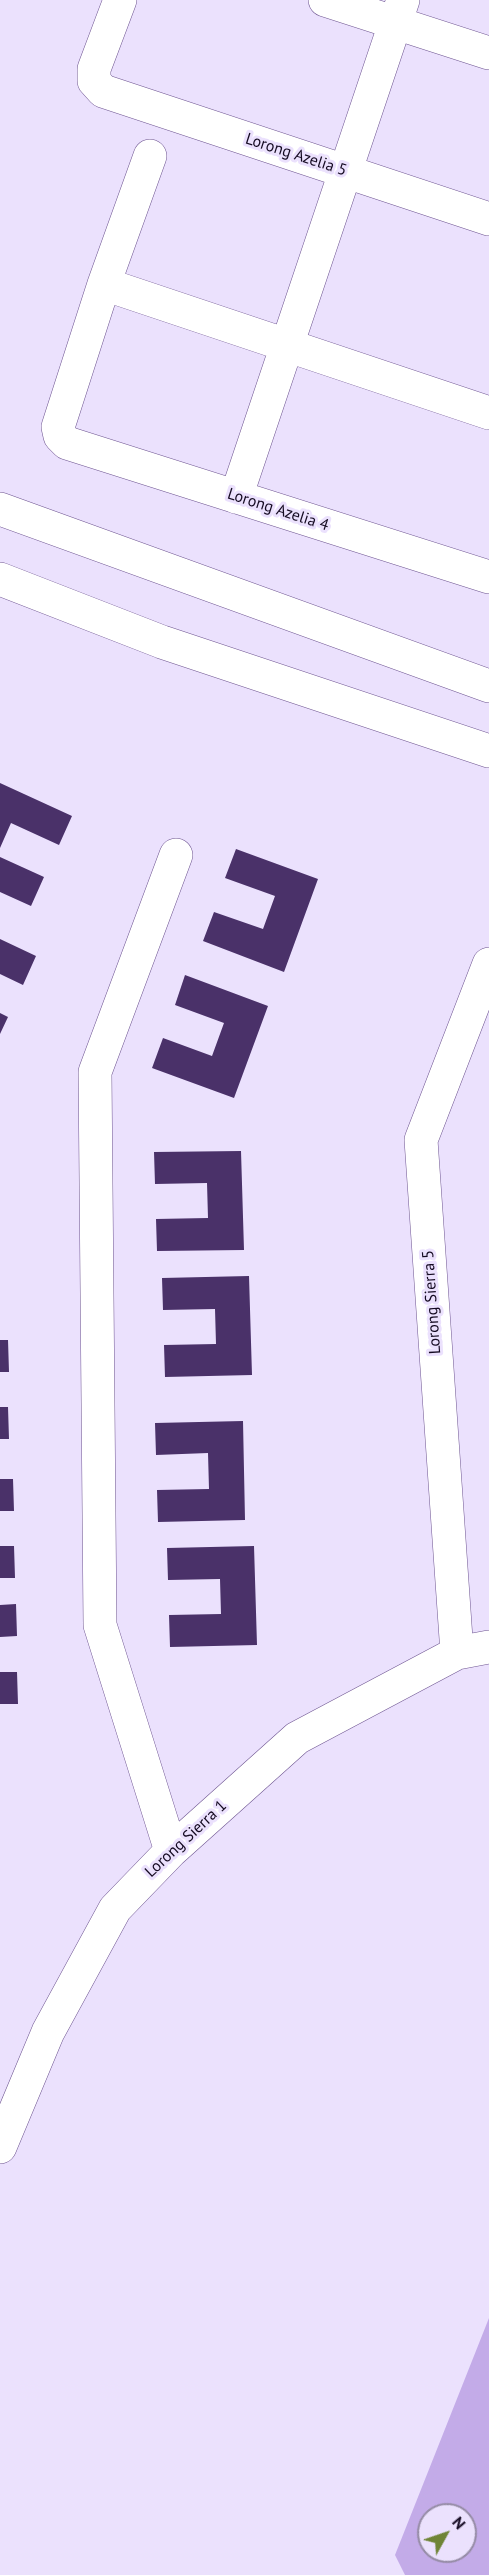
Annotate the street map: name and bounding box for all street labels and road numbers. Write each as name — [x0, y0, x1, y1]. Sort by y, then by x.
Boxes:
street label: Lorong Azelia 5 — [243, 130, 349, 180]
street label: Lorong Azelia 4 — [225, 485, 331, 535]
street label: Lorong Sierra 5 — [419, 1249, 445, 1355]
street label: Lorong Sierra 1 — [141, 1796, 231, 1882]

